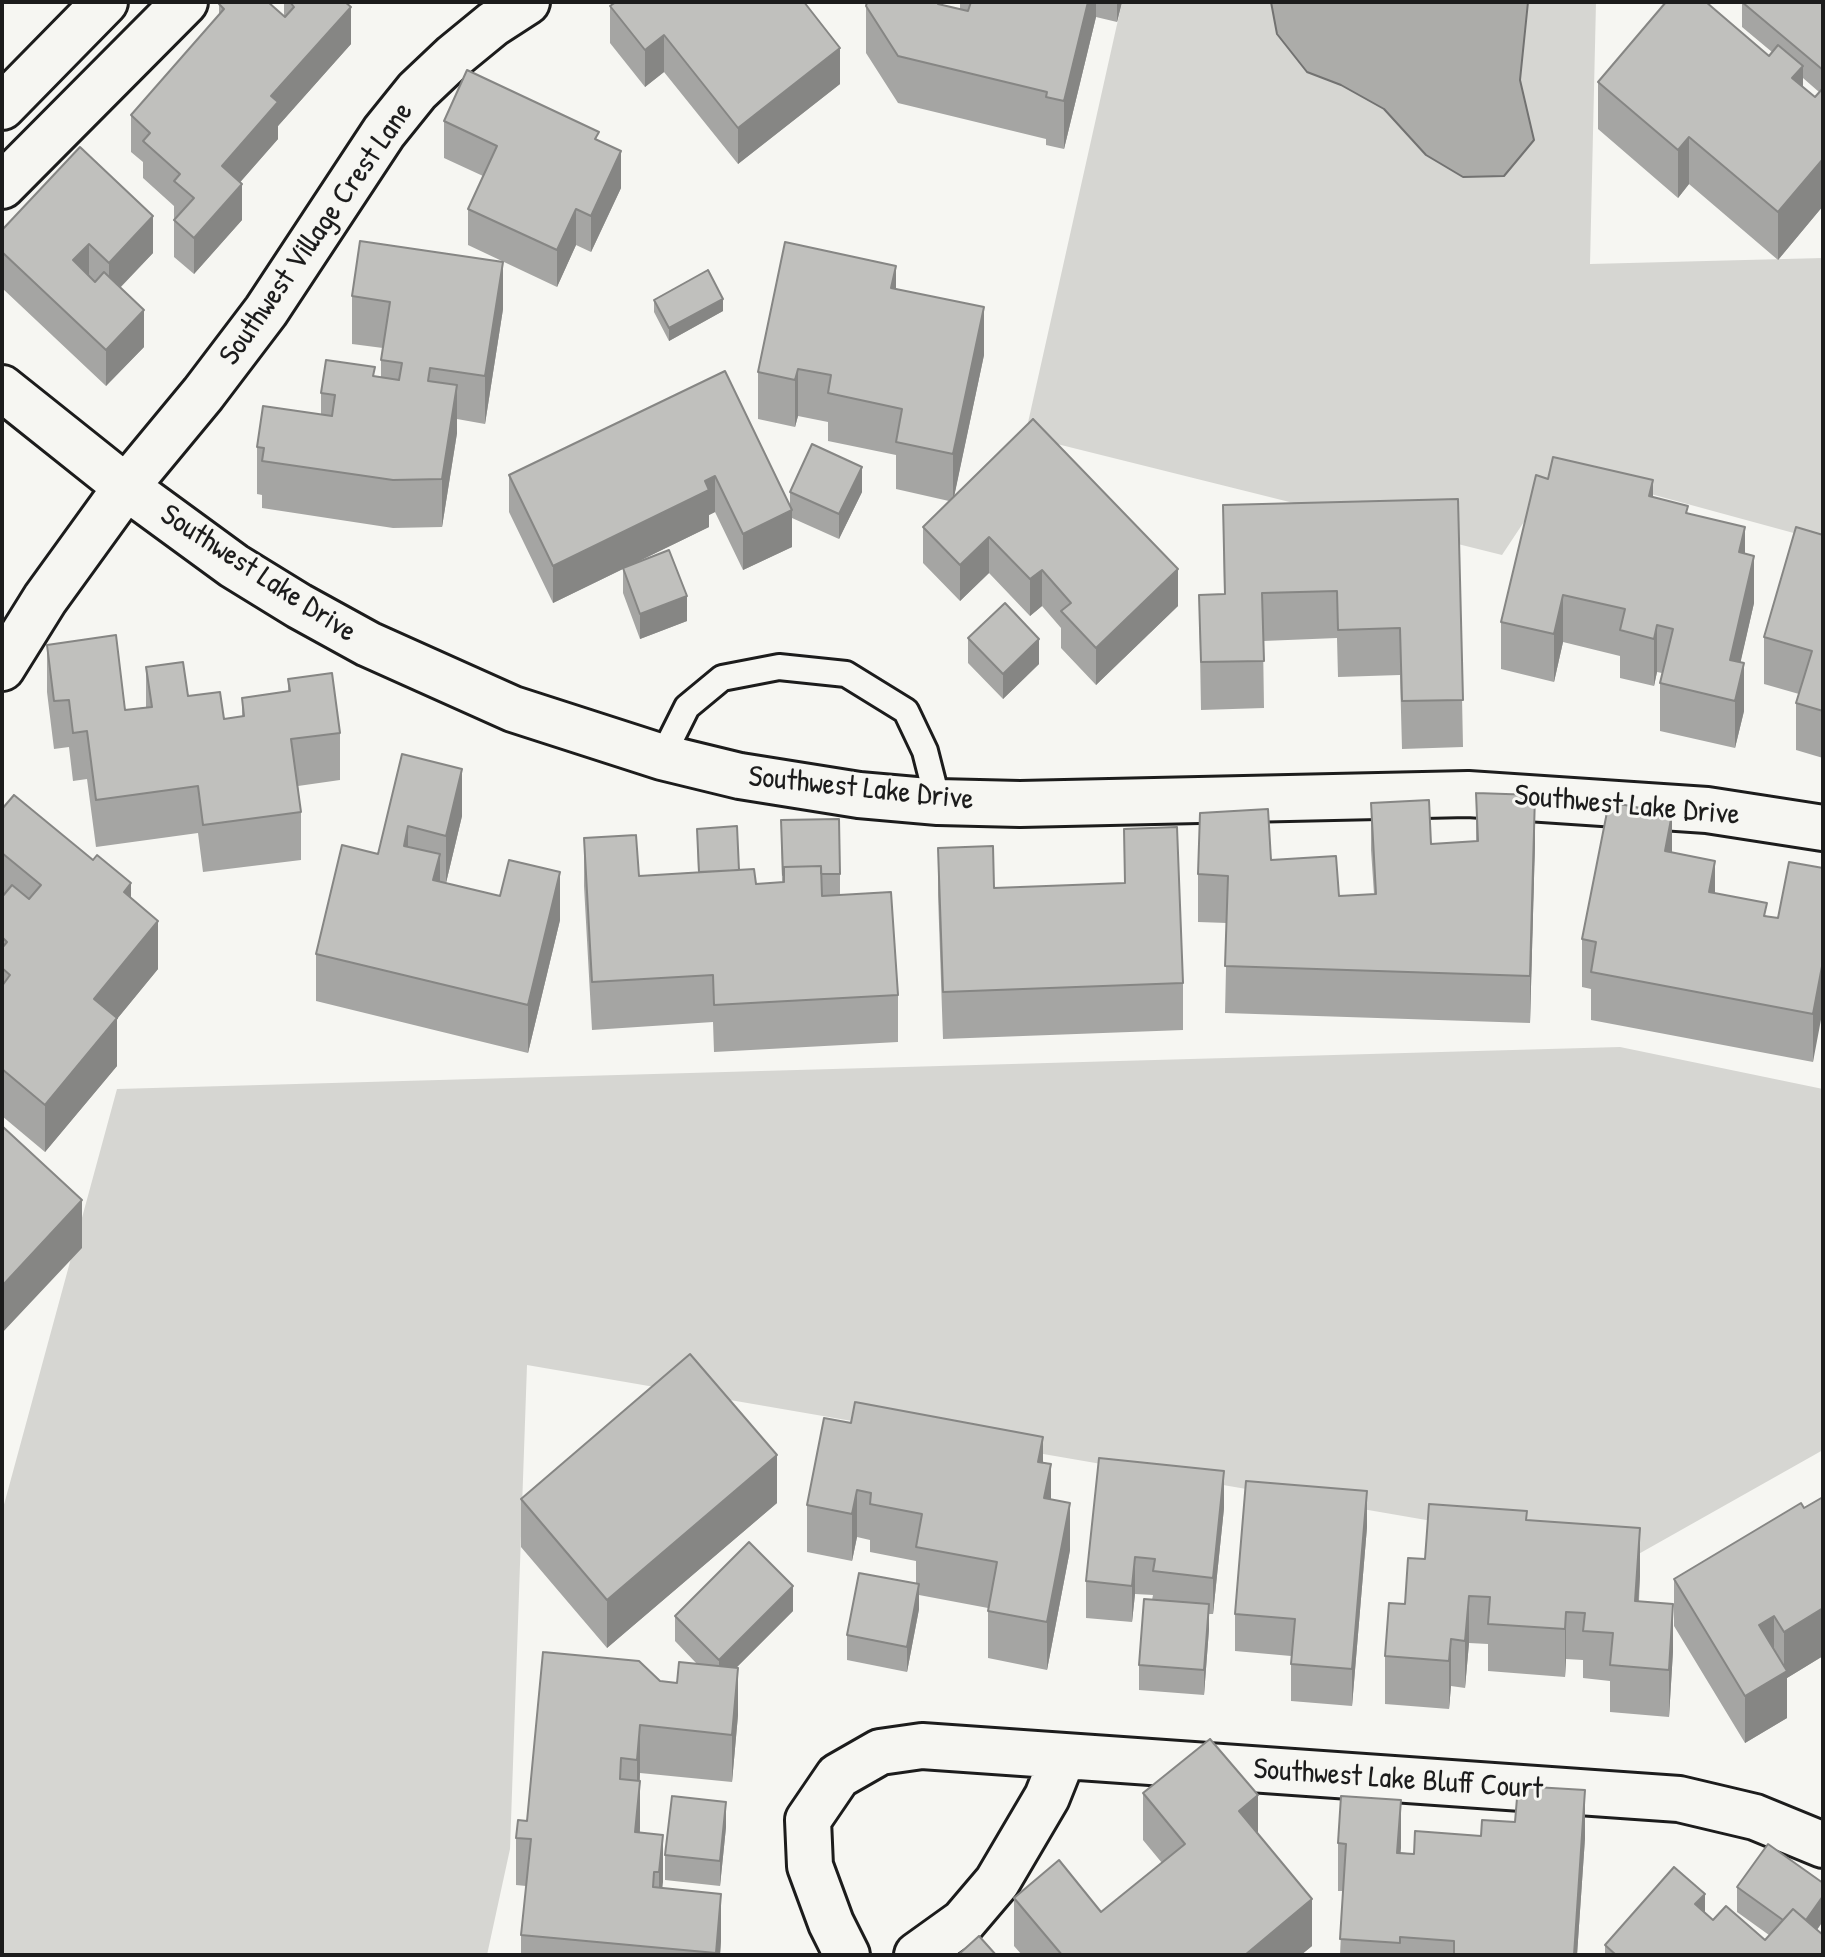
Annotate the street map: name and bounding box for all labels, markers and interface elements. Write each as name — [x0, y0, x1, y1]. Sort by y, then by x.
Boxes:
street label: Southwest Village Crest Lane — [213, 95, 421, 373]
street label: Southwest Lake Drive — [153, 497, 363, 651]
street label: Southwest Lake Drive — [747, 759, 975, 819]
street label: Southwest Lake Drive — [1513, 778, 1741, 834]
street label: Southwest Lake Bluff Court — [1252, 1752, 1544, 1808]

